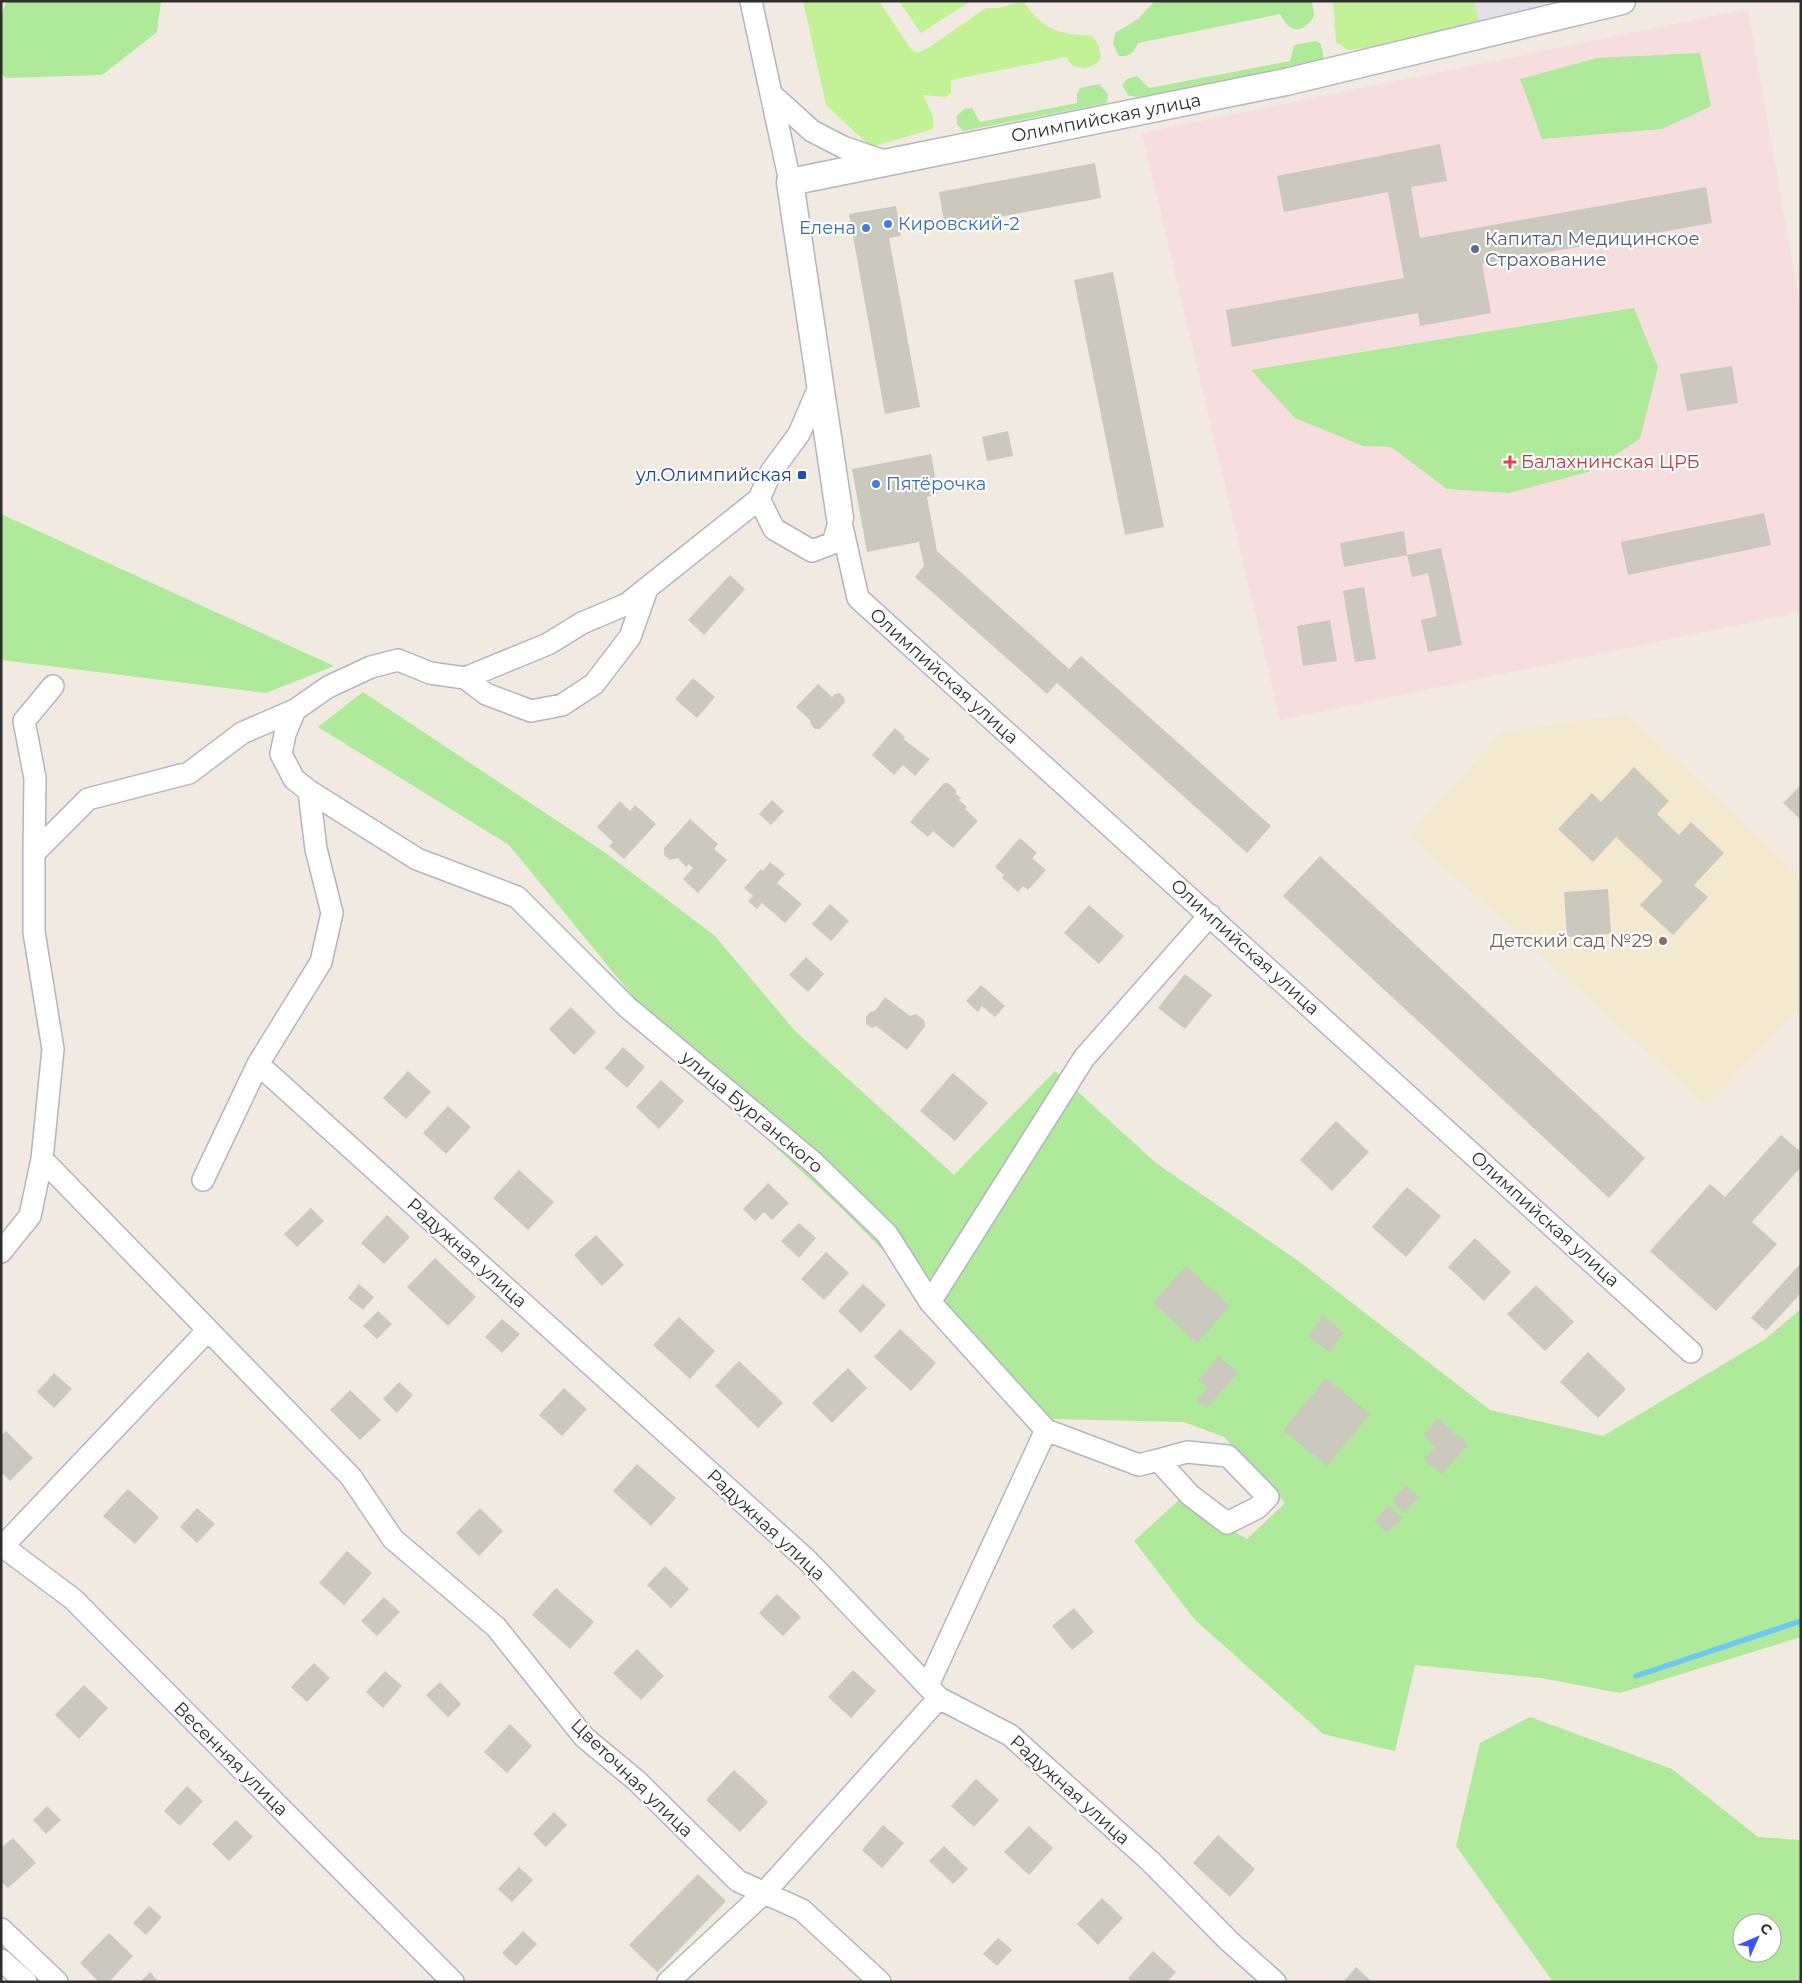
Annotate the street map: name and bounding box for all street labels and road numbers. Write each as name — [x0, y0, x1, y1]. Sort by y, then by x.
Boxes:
street label: Олимпийская улица — [1009, 89, 1203, 147]
street label: Олимпийская улица — [865, 603, 1023, 749]
street label: Олимпийская улица — [1166, 874, 1324, 1020]
street label: улица Бурганского — [676, 1046, 827, 1178]
street label: Олимпийская улица — [1466, 1146, 1624, 1292]
street label: Радужная улица — [403, 1193, 531, 1313]
street label: Радужная улица — [702, 1465, 830, 1585]
street label: Весенняя улица — [169, 1697, 293, 1821]
street label: Цветочная улица — [566, 1714, 698, 1842]
street label: Радужная улица — [1006, 1730, 1134, 1850]

